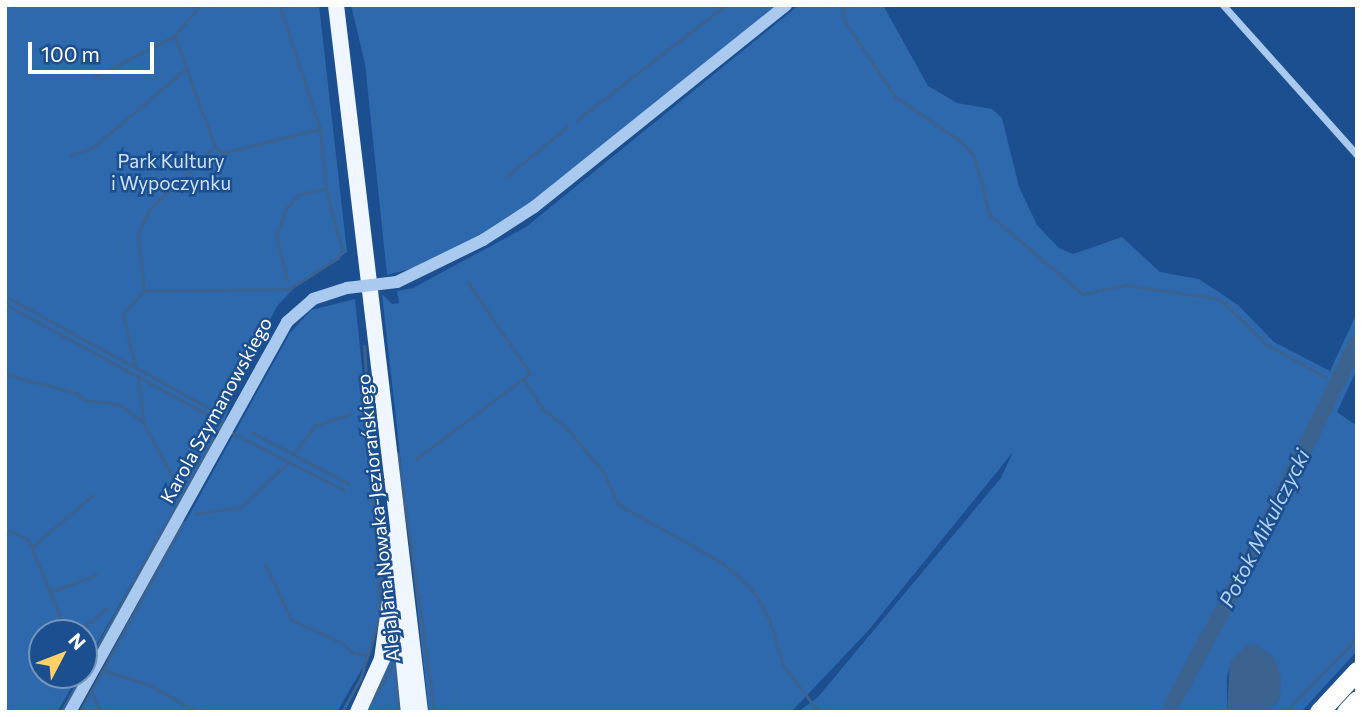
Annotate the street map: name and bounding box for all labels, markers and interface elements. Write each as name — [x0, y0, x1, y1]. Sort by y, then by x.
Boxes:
scale bar — [32, 28, 158, 72]
text: 100 m — [41, 41, 100, 66]
park label: Park Kultury i Wypoczynku — [111, 150, 231, 194]
street label: Karola Szymanowskiego — [155, 313, 277, 507]
street label: Aleja Jana Nowaka-Jeziorańskiego — [352, 373, 404, 663]
water label: Potok Mikulczycki — [1213, 445, 1315, 611]
north arrow — [28, 619, 98, 689]
text: N — [64, 628, 91, 654]

